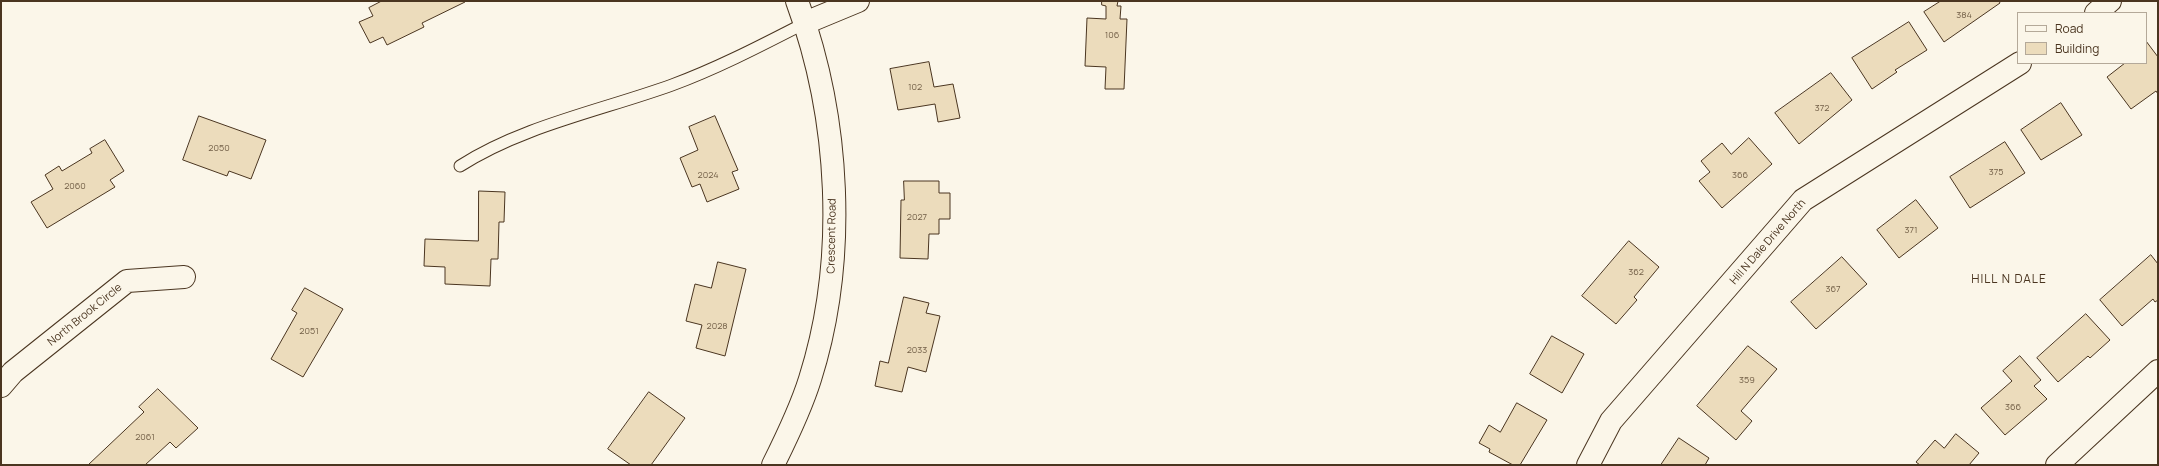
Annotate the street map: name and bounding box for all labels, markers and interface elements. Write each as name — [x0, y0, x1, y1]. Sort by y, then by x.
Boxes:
house number: 384 — [1956, 10, 1972, 20]
legend — [2017, 12, 2147, 64]
text: Road — [2055, 20, 2083, 37]
house number: 106 — [1105, 30, 1119, 40]
text: Building — [2055, 40, 2099, 57]
house number: 102 — [908, 82, 922, 92]
house number: 372 — [1815, 103, 1829, 113]
house number: 2050 — [208, 143, 230, 153]
house number: 375 — [1989, 167, 2003, 177]
house number: 2024 — [698, 170, 718, 180]
house number: 366 — [1732, 170, 1748, 180]
house number: 2060 — [64, 181, 86, 191]
street label: Hill N Dale Drive North — [1727, 197, 1809, 287]
street label: Crescent Road — [825, 198, 839, 274]
house number: 2027 — [907, 212, 927, 222]
house number: 371 — [1904, 225, 1918, 235]
house number: 362 — [1628, 267, 1644, 277]
district label: HILL N DALE — [1971, 273, 2047, 287]
street label: North Brook Circle — [45, 281, 125, 349]
house number: 367 — [1825, 284, 1841, 294]
house number: 2028 — [707, 321, 727, 331]
house number: 2051 — [299, 326, 319, 336]
house number: 2033 — [907, 345, 927, 355]
house number: 359 — [1739, 375, 1755, 385]
house number: 366 — [2005, 402, 2021, 412]
house number: 2061 — [135, 432, 155, 442]

